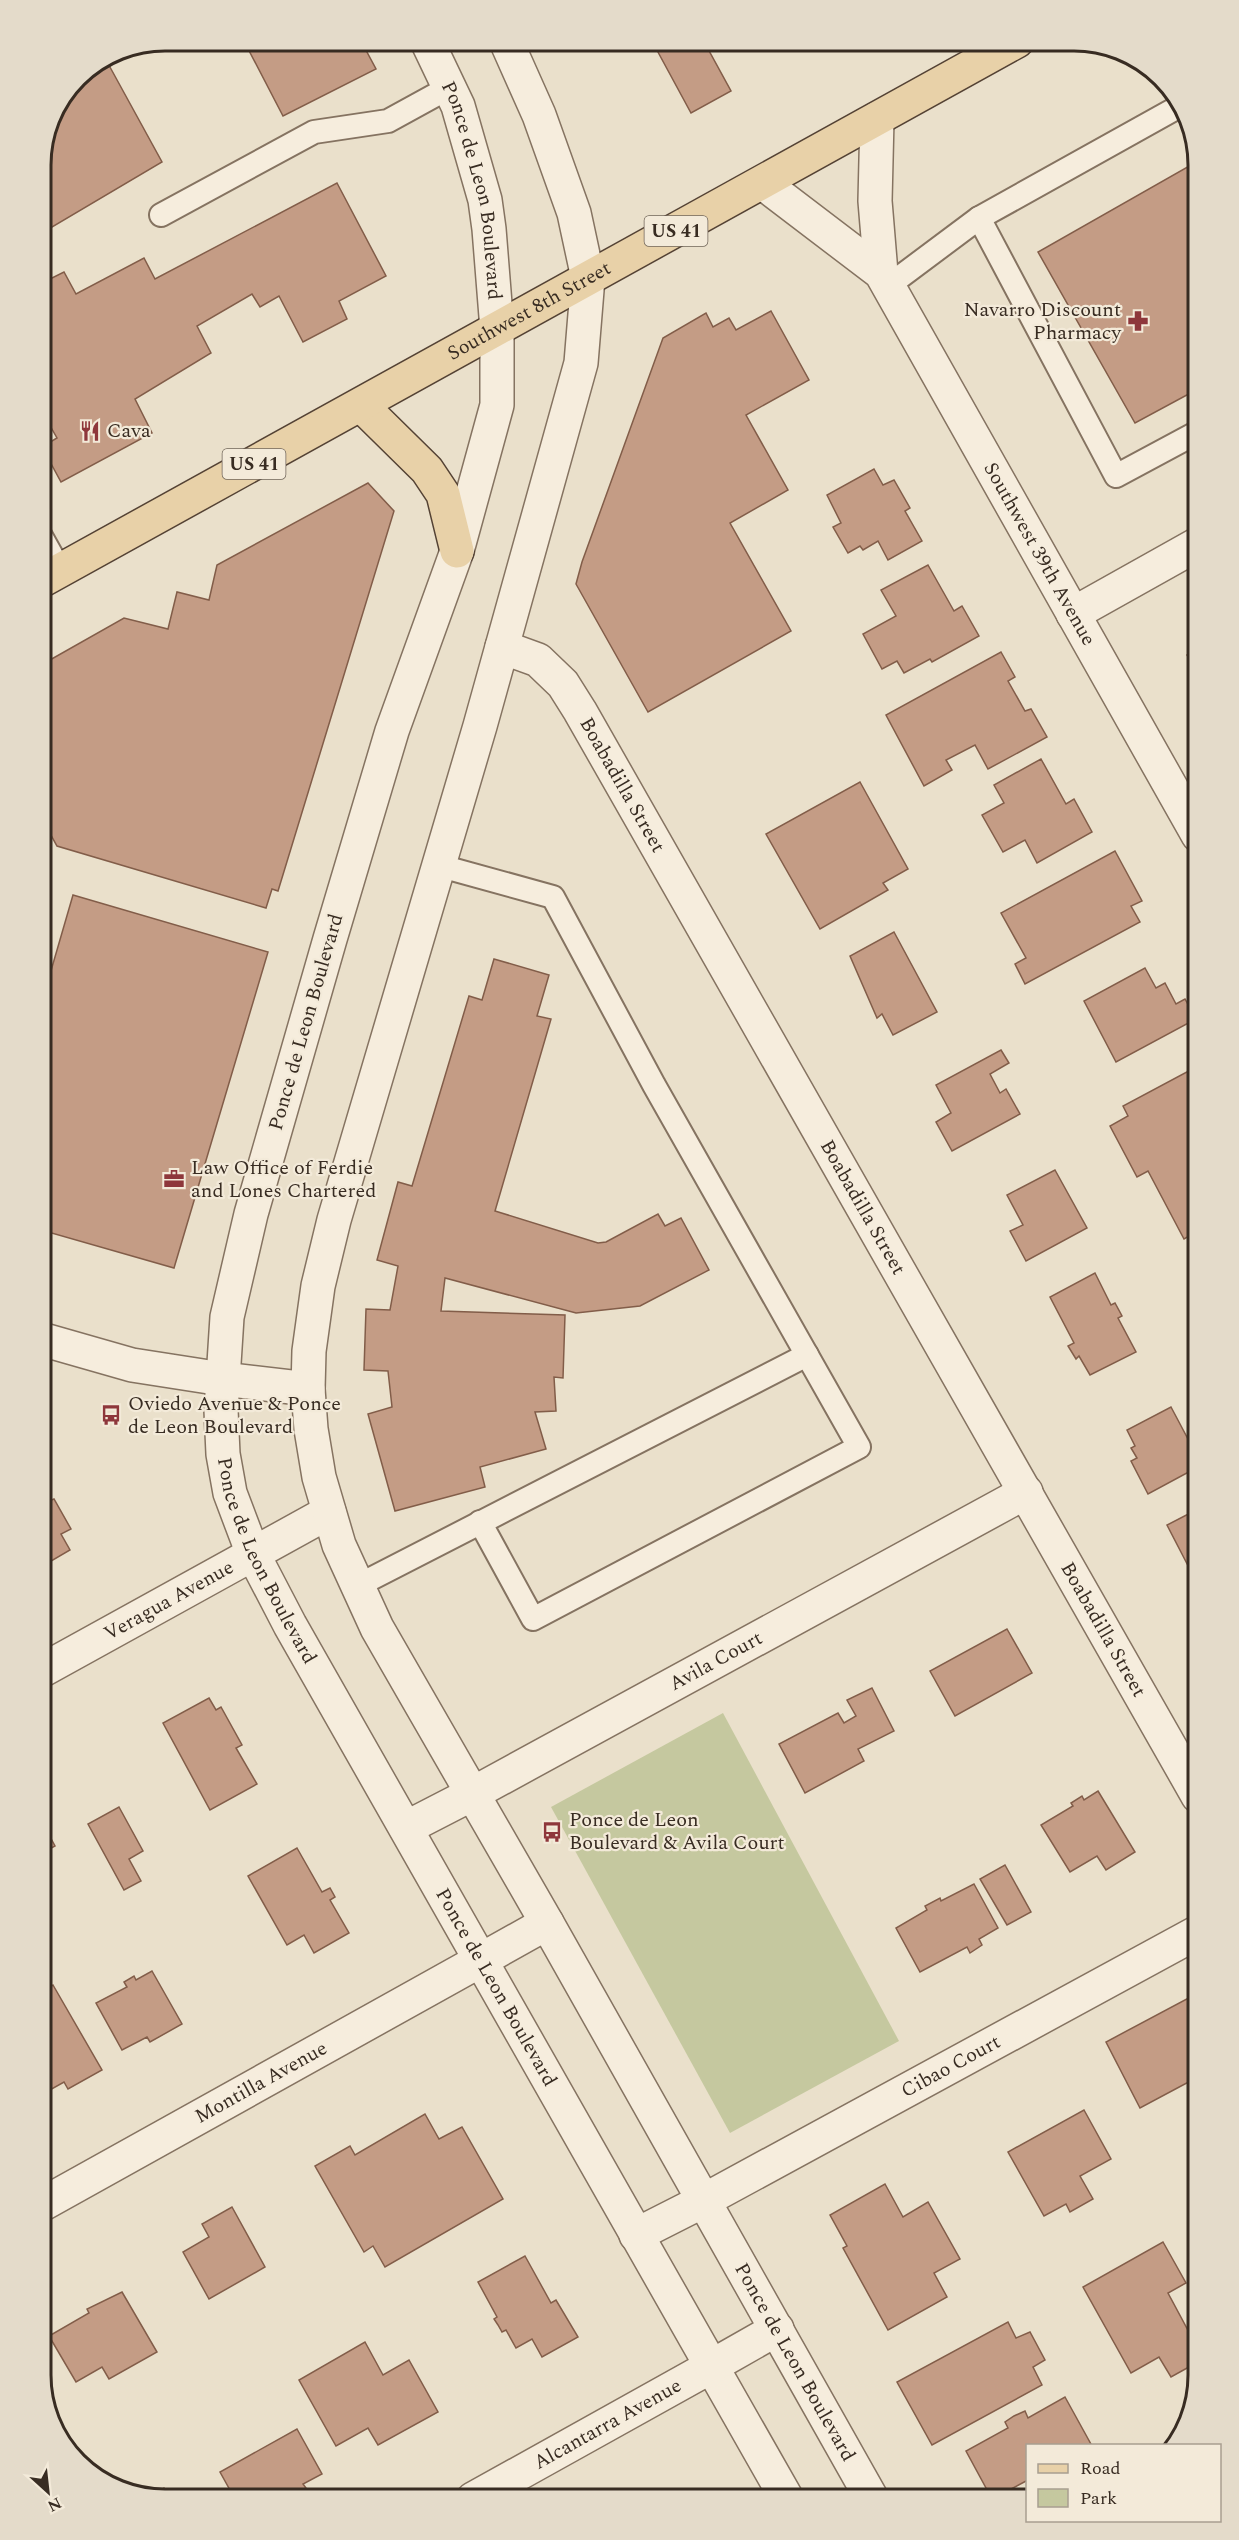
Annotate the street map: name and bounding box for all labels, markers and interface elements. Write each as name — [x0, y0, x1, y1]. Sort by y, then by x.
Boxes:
street label: Ponce de Leon Boulevard — [433, 76, 510, 301]
road number: US 41 — [644, 216, 708, 246]
street label: Southwest 8th Street — [442, 253, 617, 368]
place label: Navarro Discount Pharmacy — [964, 295, 1122, 348]
pharmacy icon: Navarro Discount Pharmacy — [1126, 309, 1150, 333]
place label: Cava — [107, 416, 151, 446]
restaurant icon: Cava — [78, 419, 102, 443]
road number: US 41 — [222, 449, 286, 479]
street label: Southwest 39th Avenue — [976, 457, 1103, 651]
street label: Boabadilla Street — [572, 712, 673, 858]
street label: Ponce de Leon Boulevard — [261, 910, 351, 1134]
street label: Boabadilla Street — [812, 1134, 913, 1281]
place label: Law Office of Ferdie and Lones Chartered — [191, 1153, 376, 1206]
office icon: Law Office of Ferdie and Lones Chartered — [162, 1167, 186, 1191]
place label: Oviedo Avenue & Ponce de Leon Boulevard — [128, 1389, 341, 1442]
bus stop icon: Oviedo Avenue & Ponce de Leon Boulevard — [99, 1403, 123, 1427]
street label: Ponce de Leon Boulevard — [209, 1455, 324, 1670]
street label: Veragua Avenue — [98, 1552, 239, 1648]
street label: Boabadilla Street — [1053, 1556, 1154, 1703]
street label: Avila Court — [664, 1623, 768, 1699]
place label: Ponce de Leon Boulevard & Avila Court — [569, 1805, 785, 1858]
bus stop icon: Ponce de Leon Boulevard & Avila Court — [540, 1820, 564, 1844]
street label: Ponce de Leon Boulevard — [428, 1882, 565, 2092]
street label: Cibao Court — [896, 2027, 1006, 2106]
street label: Montilla Avenue — [189, 2033, 333, 2131]
street label: Ponce de Leon Boulevard — [727, 2257, 863, 2467]
street label: Alcantarra Avenue — [528, 2371, 687, 2477]
legend — [1026, 2444, 1221, 2522]
text: Road — [1080, 2455, 1121, 2482]
north arrow — [18, 2462, 78, 2522]
text: Park — [1080, 2485, 1117, 2512]
text: N — [43, 2491, 66, 2518]

